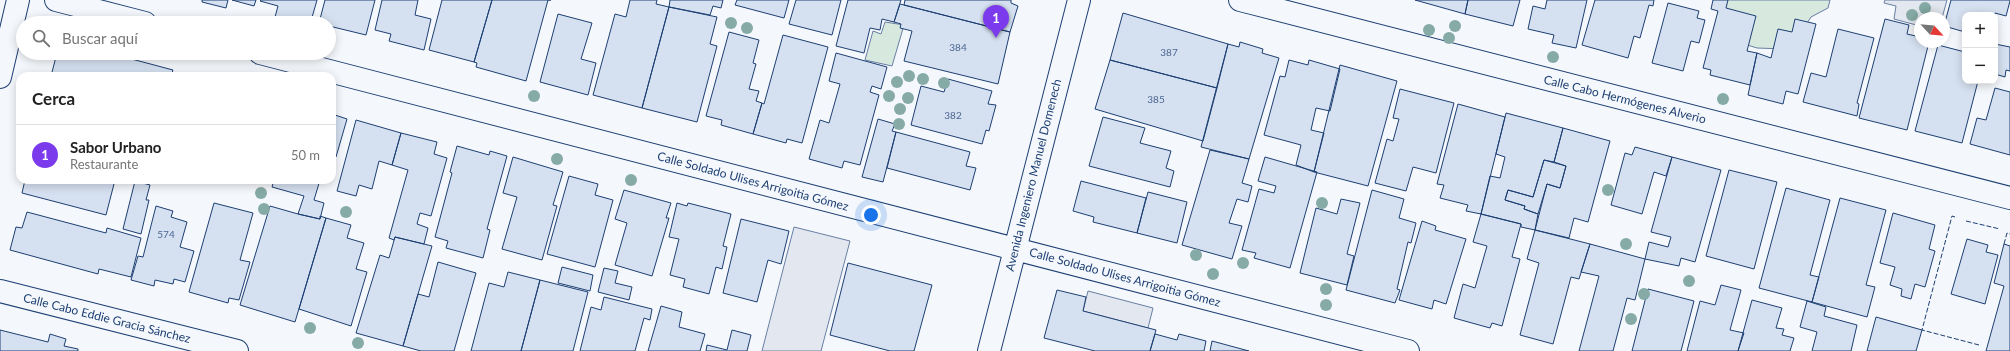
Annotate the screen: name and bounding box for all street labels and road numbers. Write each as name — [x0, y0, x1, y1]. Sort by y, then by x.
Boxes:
street label: Calle Cabo Hermógenes Alverio — [1542, 72, 1708, 126]
street label: Avenida Ingeniero Manuel Domenech — [1002, 77, 1064, 273]
street label: Calle Soldado Ulises Arrigoitia Gómez — [656, 148, 851, 214]
street label: Calle Soldado Ulises Arrigoitia Gómez — [1028, 244, 1223, 310]
street label: Calle Cabo Eddie Gracia Sánchez — [22, 290, 193, 346]

